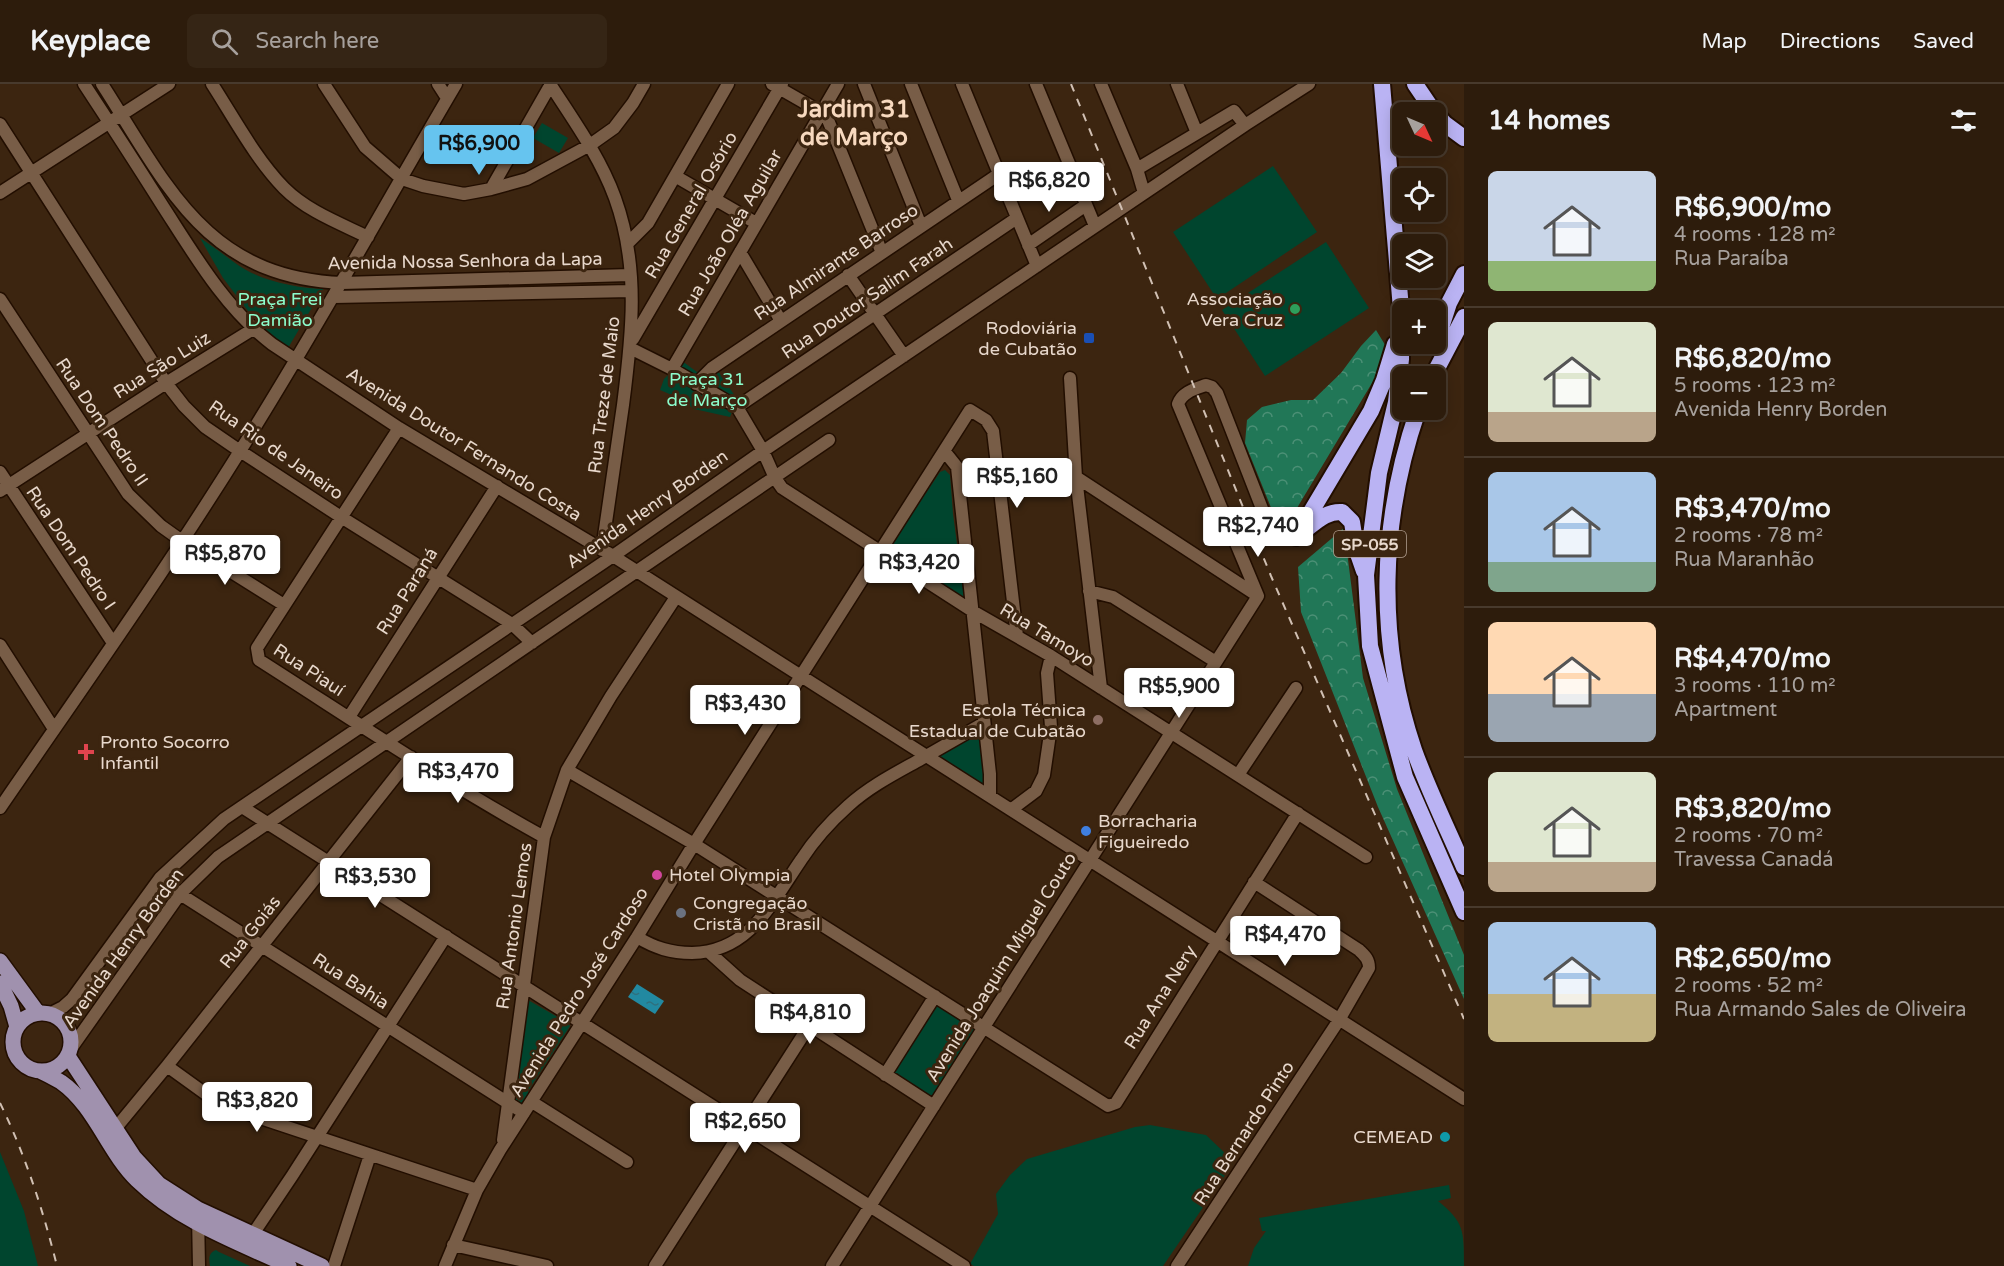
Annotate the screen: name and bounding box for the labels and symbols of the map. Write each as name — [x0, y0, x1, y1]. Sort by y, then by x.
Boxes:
district label: Jardim 31 de Março — [796, 95, 911, 152]
north arrow — [1392, 102, 1446, 156]
pin: R$6,900 — [424, 125, 534, 176]
street label: Rua General Osório — [640, 128, 742, 282]
street label: Rua João Oléa Aguilar — [673, 146, 787, 320]
pin: R$6,820 — [994, 162, 1104, 213]
street label: Rua Almirante Barroso — [750, 199, 922, 325]
street label: Rua Doutor Salim Farah — [777, 232, 957, 364]
street label: Avenida Nossa Senhora da Lapa — [327, 248, 603, 274]
park label: Praça Frei Damião — [237, 288, 323, 331]
place label: Associação Vera Cruz — [1187, 288, 1283, 331]
marker: Associação Vera Cruz — [1288, 302, 1302, 316]
street label: Rua Treze de Maio — [583, 315, 625, 475]
place label: Rodoviária de Cubatão — [978, 317, 1077, 360]
street label: Rua São Luiz — [109, 326, 215, 404]
marker: Rodoviária de Cubatão — [1082, 331, 1096, 345]
street label: Rua Dom Pedro II — [51, 354, 153, 490]
street label: Avenida Doutor Fernando Costa — [342, 362, 586, 526]
park label: Praça 31 de Março — [667, 368, 747, 411]
street label: Rua Rio de Janeiro — [204, 395, 348, 505]
street label: Avenida Henry Borden — [562, 445, 732, 573]
pin: R$5,160 — [962, 458, 1072, 509]
street label: Rua Dom Pedro I — [21, 482, 121, 614]
pin: R$2,740 — [1203, 507, 1313, 558]
road number: SP-055 — [1334, 531, 1406, 557]
pin: R$5,870 — [170, 535, 280, 586]
street label: Rua Paraná — [372, 543, 442, 639]
pin: R$3,420 — [864, 544, 974, 595]
street label: Rua Tamoyo — [996, 598, 1098, 672]
street label: Rua Piauí — [269, 639, 349, 701]
pin: R$5,900 — [1124, 668, 1234, 719]
pin: R$3,430 — [690, 685, 800, 736]
place label: Escola Técnica Estadual de Cubatão — [909, 699, 1086, 742]
marker: Escola Técnica Estadual de Cubatão — [1091, 713, 1105, 727]
place label: Pronto Socorro Infantil — [100, 731, 230, 774]
marker: Pronto Socorro Infantil — [77, 743, 95, 761]
pin: R$3,470 — [403, 753, 513, 804]
place label: Borracharia Figueiredo — [1098, 810, 1197, 853]
marker: Borracharia Figueiredo — [1079, 824, 1093, 838]
street label: Rua Antonio Lemos — [491, 841, 537, 1011]
street label: Avenida Joaquim Miguel Couto — [921, 848, 1081, 1086]
pin: R$3,530 — [320, 858, 430, 909]
street label: Avenida Henry Borden — [58, 864, 188, 1032]
place label: Hotel Olympia — [669, 864, 790, 886]
marker: Hotel Olympia — [650, 868, 664, 882]
street label: Avenida Pedro José Cardoso — [505, 883, 653, 1101]
street label: Rua Goiás — [215, 891, 285, 973]
place label: Congregação Cristã no Brasil — [693, 892, 821, 935]
marker: Congregação Cristã no Brasil — [674, 906, 688, 920]
pin: R$4,470 — [1230, 916, 1340, 967]
street label: Rua Ana Nery — [1119, 941, 1201, 1053]
street label: Rua Bahia — [309, 948, 393, 1014]
pin: R$4,810 — [755, 994, 865, 1045]
street label: Rua Bernardo Pinto — [1189, 1057, 1299, 1209]
pin: R$3,820 — [202, 1082, 312, 1133]
pin: R$2,650 — [690, 1103, 800, 1154]
place label: CEMEAD — [1353, 1126, 1433, 1148]
marker: CEMEAD — [1438, 1130, 1452, 1144]

